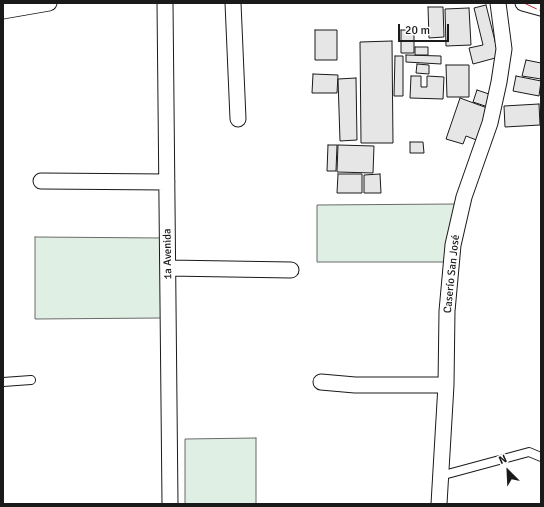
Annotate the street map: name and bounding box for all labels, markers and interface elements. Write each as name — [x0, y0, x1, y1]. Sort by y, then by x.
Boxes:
scale bar — [400, 16, 451, 42]
text: 20 m — [405, 23, 430, 38]
street label: 1a Avenida — [161, 228, 175, 280]
street label: Caserío San José — [441, 234, 463, 314]
north arrow — [488, 451, 528, 491]
text: N — [497, 452, 509, 467]

